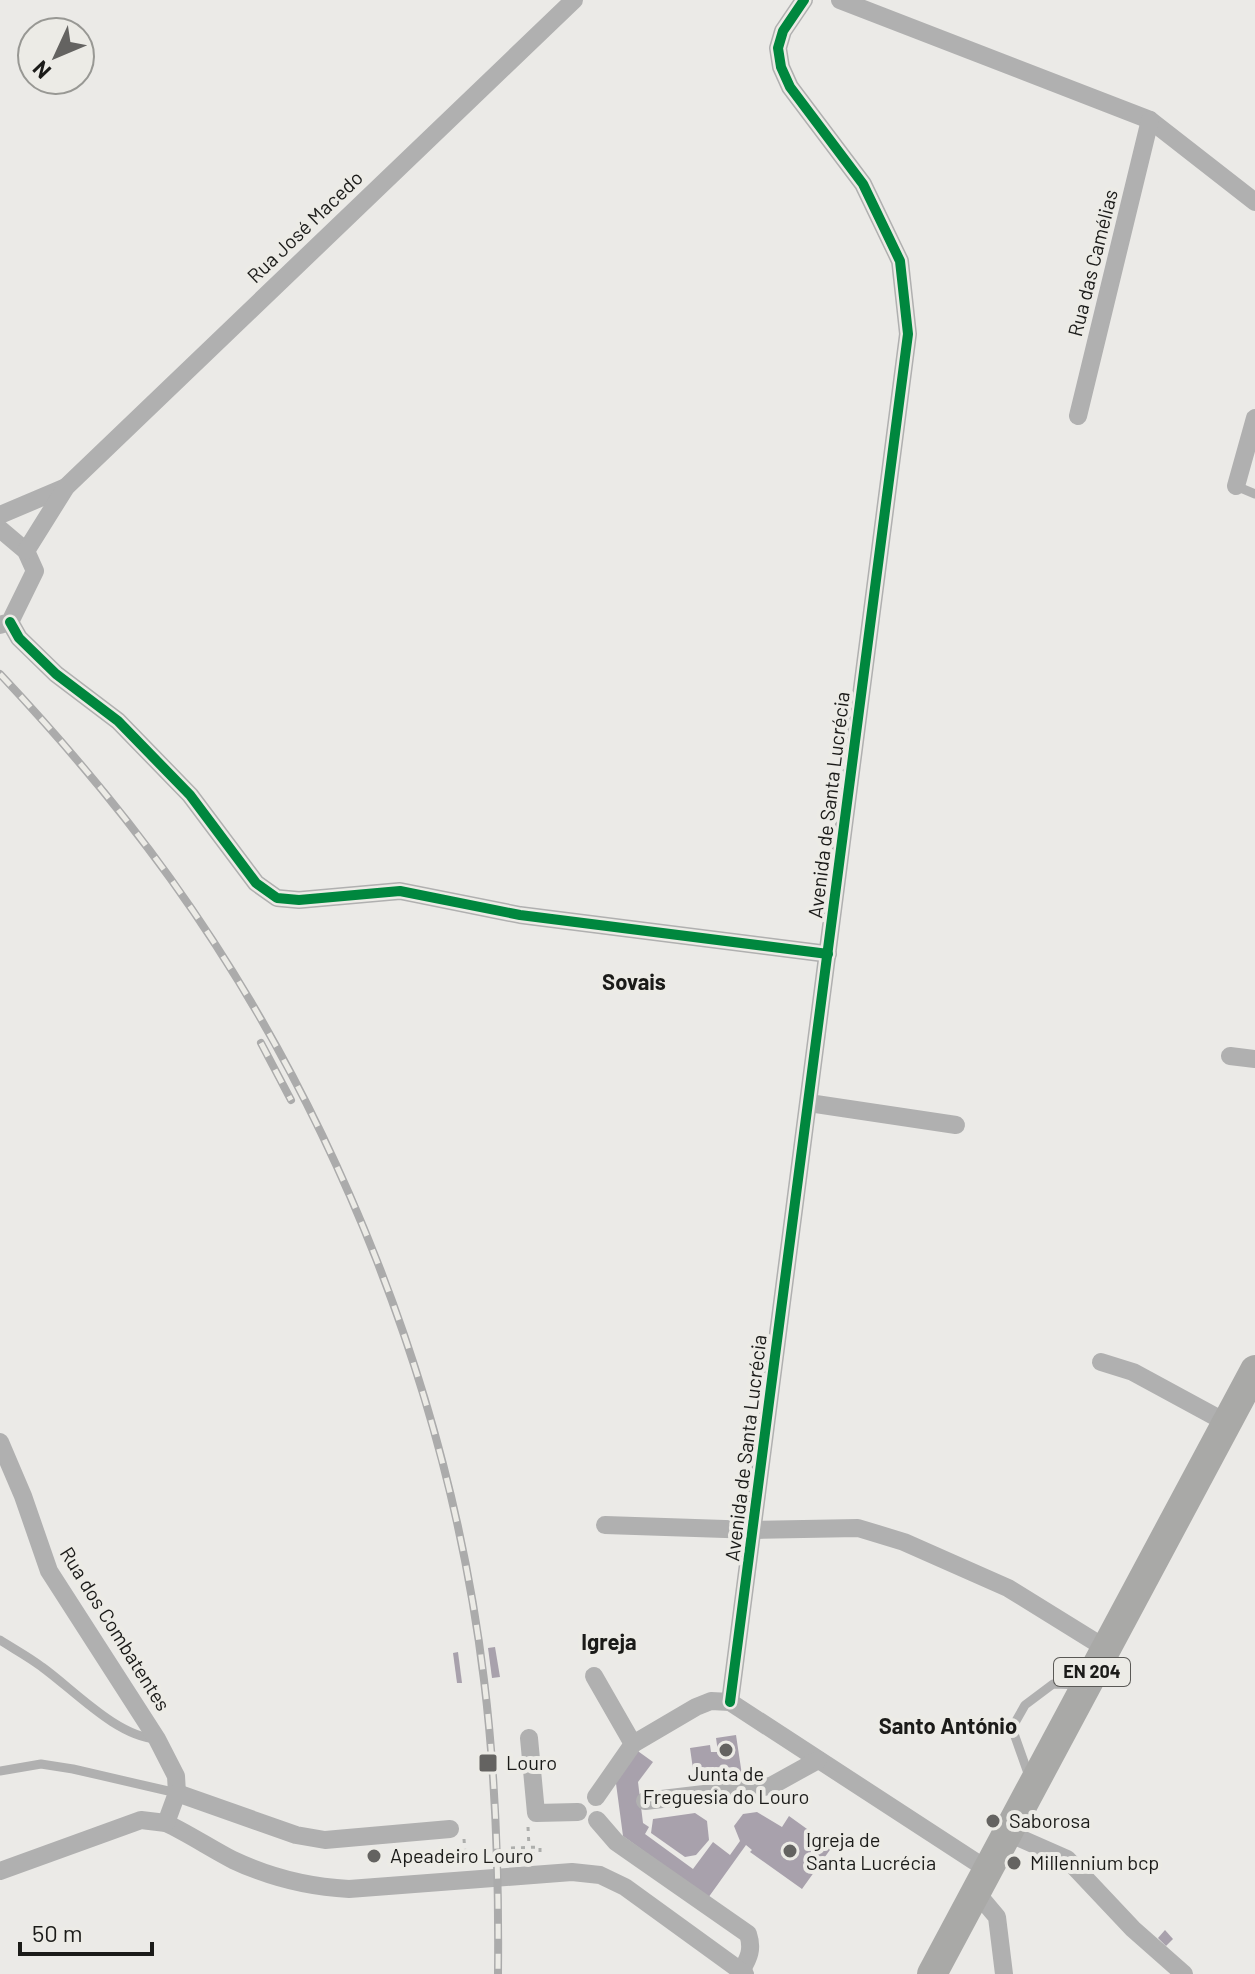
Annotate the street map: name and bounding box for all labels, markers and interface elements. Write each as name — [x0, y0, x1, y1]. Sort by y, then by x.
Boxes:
north arrow — [16, 16, 96, 96]
text: N — [26, 56, 55, 85]
street label: Rua José Macedo — [242, 165, 367, 287]
street label: Rua das Camélias — [1062, 187, 1122, 339]
street label: Avenida de Santa Lucrécia — [802, 690, 854, 920]
district label: Sovais — [602, 968, 666, 994]
street label: Avenida de Santa Lucrécia — [719, 1333, 771, 1563]
street label: Rua dos Combatentes — [56, 1542, 176, 1715]
district label: Igreja — [581, 1628, 637, 1654]
road number: EN 204 — [1054, 1658, 1130, 1686]
district label: Santo António — [879, 1712, 1017, 1738]
marker: Junta de Freguesia do Louro — [717, 1741, 735, 1759]
place label: Louro — [506, 1750, 557, 1774]
marker: Louro — [477, 1752, 499, 1774]
place label: Junta de Freguesia do Louro — [643, 1761, 809, 1808]
place label: Saborosa — [1009, 1808, 1090, 1832]
marker: Saborosa — [984, 1812, 1002, 1830]
place label: Igreja de Santa Lucrécia — [806, 1827, 936, 1874]
marker: Igreja de Santa Lucrécia — [781, 1842, 799, 1860]
place label: Apeadeiro Louro — [390, 1843, 534, 1867]
marker: Apeadeiro Louro — [365, 1847, 383, 1865]
place label: Millennium bcp — [1030, 1850, 1159, 1874]
marker: Millennium bcp — [1005, 1854, 1023, 1872]
scale bar — [20, 1906, 152, 1956]
text: 50 m — [32, 1918, 83, 1947]

